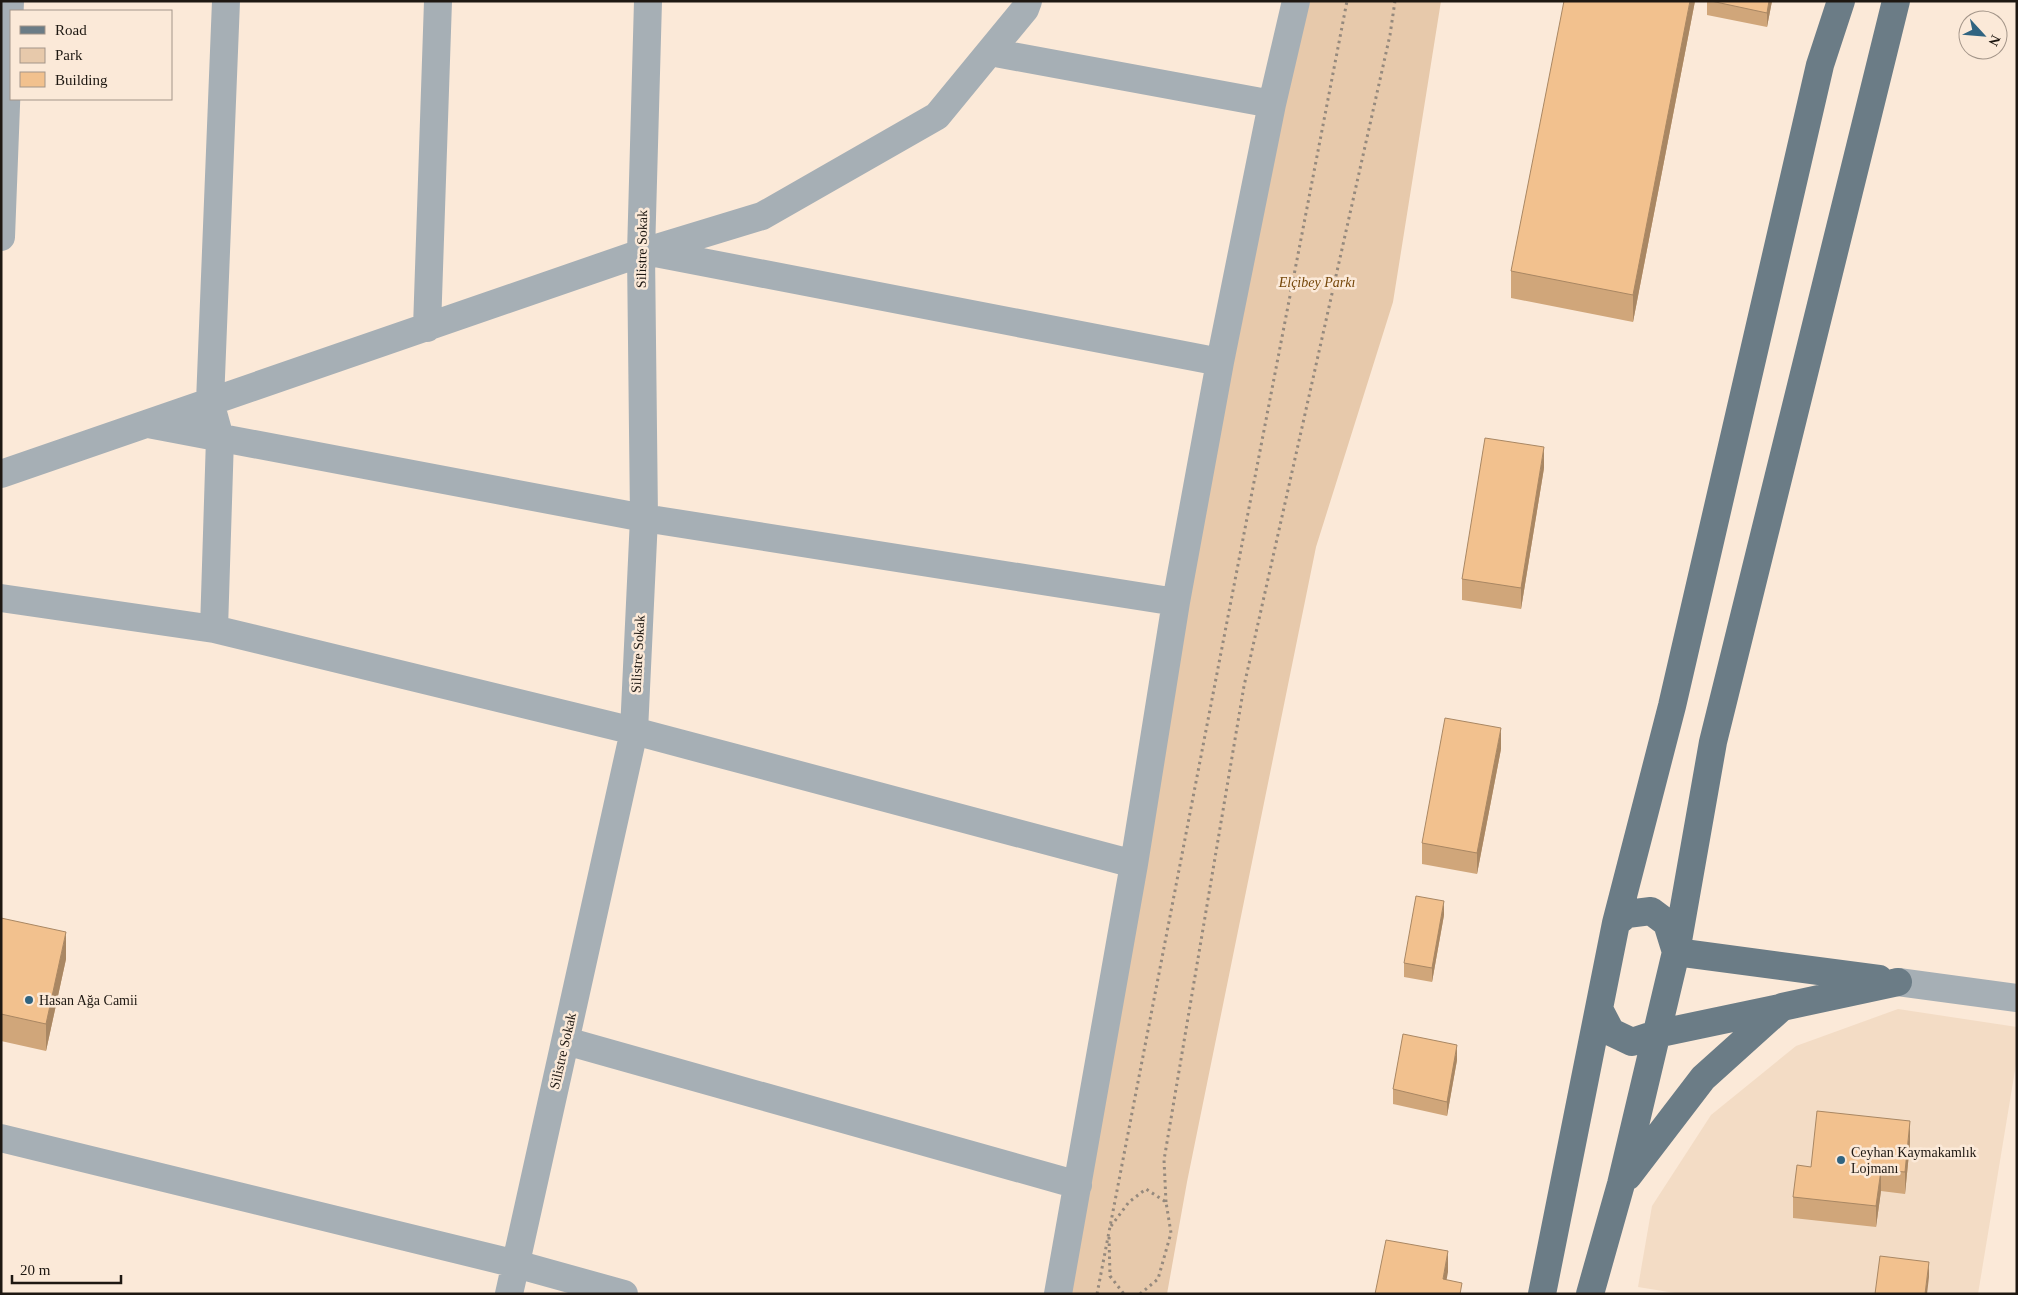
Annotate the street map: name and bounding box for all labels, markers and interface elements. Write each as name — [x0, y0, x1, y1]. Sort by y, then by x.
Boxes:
legend — [10, 10, 172, 100]
north arrow — [1958, 10, 2008, 60]
text: Road — [55, 22, 87, 38]
text: N — [1985, 33, 2003, 48]
text: Park — [55, 47, 83, 63]
text: Building — [55, 72, 108, 88]
street label: Silistre Sokak — [634, 210, 650, 288]
park label: Elçibey Parkı — [1278, 275, 1355, 290]
street label: Silistre Sokak — [628, 615, 648, 693]
place label: Hasan Ağa Camii — [39, 993, 138, 1008]
marker: Hasan Ağa Camii — [23, 994, 35, 1006]
street label: Silistre Sokak — [547, 1011, 579, 1091]
place label: Ceyhan Kaymakamlık Lojmanı — [1851, 1145, 1977, 1176]
marker: Ceyhan Kaymakamlık Lojmanı — [1835, 1154, 1847, 1166]
scale bar — [12, 1252, 121, 1284]
text: 20 m — [20, 1262, 51, 1278]

